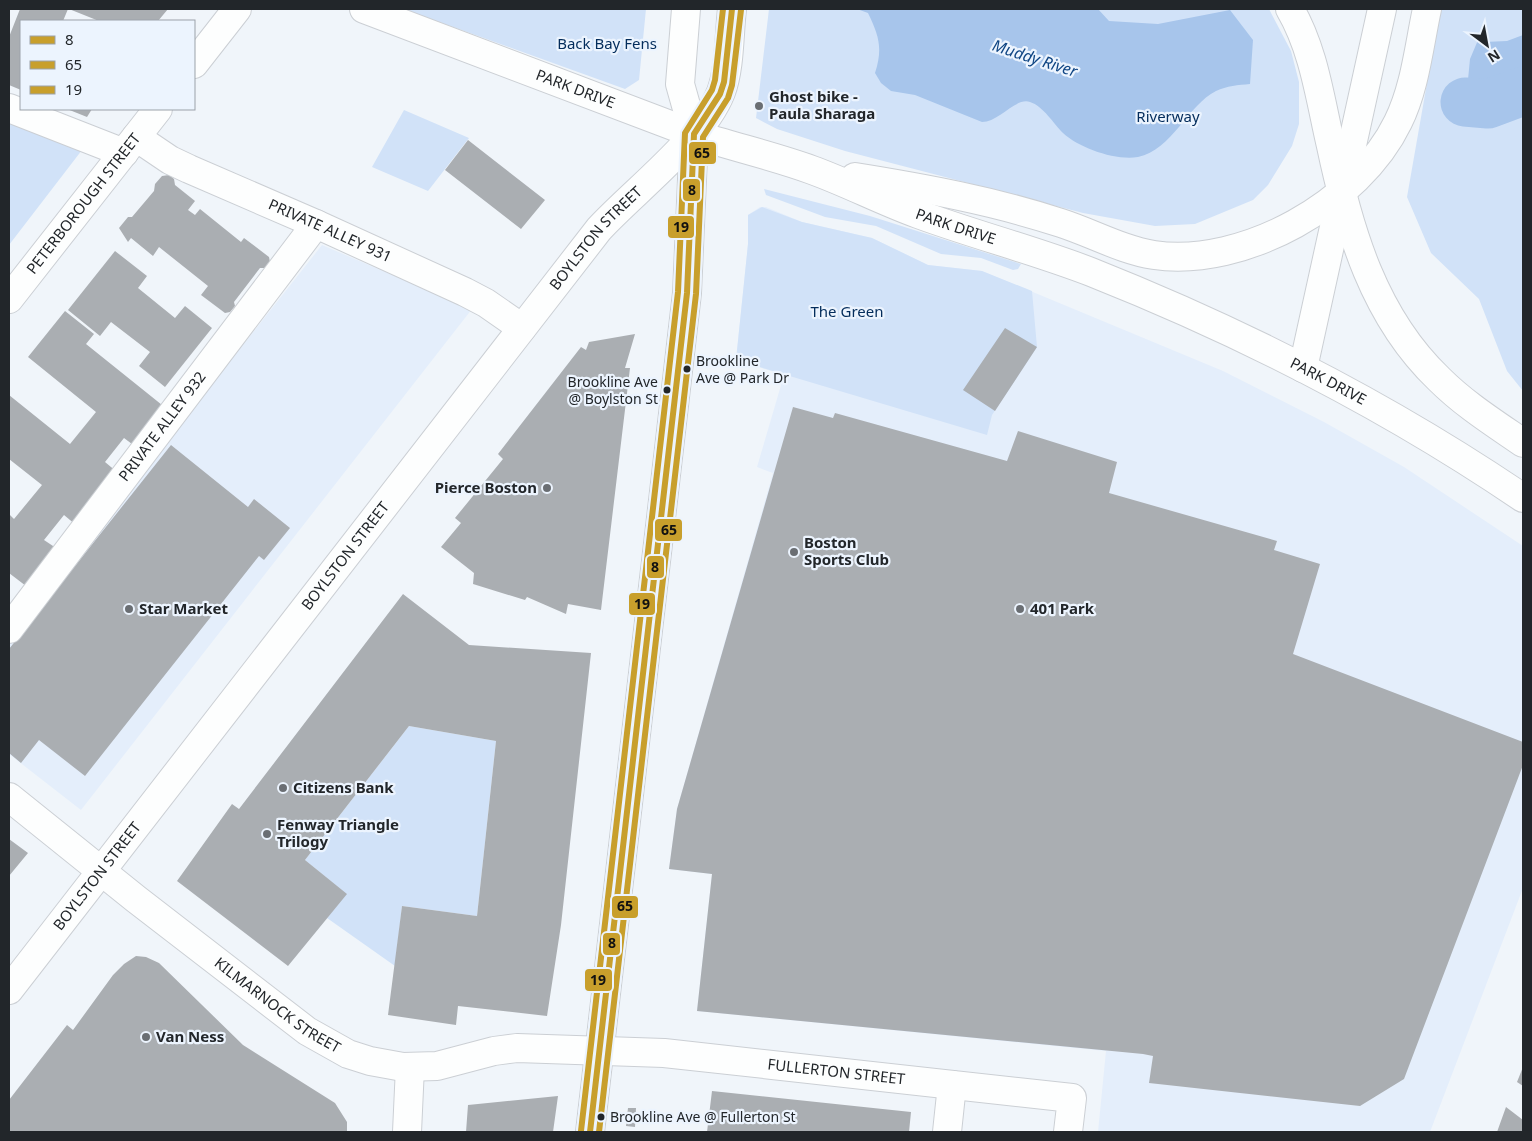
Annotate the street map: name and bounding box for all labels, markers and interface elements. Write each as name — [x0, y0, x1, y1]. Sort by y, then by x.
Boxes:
legend — [20, 20, 195, 110]
north arrow — [1462, 20, 1512, 70]
text: 8 — [65, 29, 74, 49]
park label: Back Bay Fens — [557, 33, 657, 53]
water label: Muddy River — [990, 34, 1081, 82]
text: N — [1484, 45, 1504, 68]
text: 65 — [65, 54, 82, 74]
street label: PARK DRIVE — [533, 64, 618, 112]
text: 19 — [65, 79, 82, 99]
place label: Ghost bike - Paula Sharaga — [769, 86, 875, 123]
marker: Ghost bike - Paula Sharaga — [753, 100, 765, 112]
park label: Riverway — [1136, 106, 1200, 126]
street label: PETERBOROUGH STREET — [21, 128, 145, 278]
line badge: 65 — [688, 141, 717, 165]
text: 65 — [694, 143, 710, 162]
line badge: 8 — [682, 178, 701, 202]
text: 8 — [688, 180, 696, 199]
street label: BOYLSTON STREET — [544, 181, 646, 294]
street label: PRIVATE ALLEY 931 — [266, 194, 395, 266]
street label: PARK DRIVE — [913, 203, 999, 248]
line badge: 19 — [667, 215, 695, 239]
text: 19 — [673, 217, 689, 236]
park label: The Green — [811, 301, 883, 321]
place label: Brookline Ave @ Park Dr — [696, 351, 789, 387]
street label: PARK DRIVE — [1287, 352, 1370, 409]
marker: Brookline Ave @ Park Dr — [682, 364, 692, 374]
street label: PRIVATE ALLEY 932 — [114, 367, 210, 485]
place label: Brookline Ave @ Boylston St — [568, 372, 658, 408]
marker: Brookline Ave @ Boylston St — [662, 385, 672, 395]
place label: Pierce Boston — [435, 477, 537, 497]
marker: Pierce Boston — [541, 482, 553, 494]
street label: BOYLSTON STREET — [296, 497, 393, 614]
line badge: 65 — [654, 518, 683, 542]
text: 65 — [661, 520, 677, 539]
place label: Boston Sports Club — [804, 532, 889, 569]
marker: Boston Sports Club — [788, 546, 800, 558]
line badge: 8 — [646, 555, 665, 579]
text: 8 — [651, 557, 659, 576]
line badge: 19 — [628, 592, 656, 616]
text: 19 — [634, 594, 650, 613]
place label: Star Market — [139, 598, 228, 618]
place label: 401 Park — [1030, 598, 1095, 618]
marker: Star Market — [123, 603, 135, 615]
marker: 401 Park — [1014, 603, 1026, 615]
place label: Citizens Bank — [293, 777, 394, 797]
marker: Citizens Bank — [277, 782, 289, 794]
place label: Fenway Triangle Trilogy — [277, 814, 399, 851]
street label: BOYLSTON STREET — [48, 817, 145, 934]
marker: Fenway Triangle Trilogy — [261, 828, 273, 840]
line badge: 65 — [611, 895, 639, 919]
text: 65 — [617, 896, 633, 915]
line badge: 8 — [602, 932, 621, 956]
text: 8 — [608, 933, 616, 952]
street label: KILMARNOCK STREET — [211, 952, 345, 1057]
line badge: 19 — [584, 968, 613, 992]
text: 19 — [590, 970, 606, 989]
place label: Van Ness — [156, 1026, 224, 1046]
marker: Van Ness — [140, 1031, 152, 1043]
street label: FULLERTON STREET — [766, 1053, 907, 1089]
place label: Brookline Ave @ Fullerton St — [610, 1107, 796, 1126]
marker: Brookline Ave @ Fullerton St — [596, 1112, 606, 1122]

